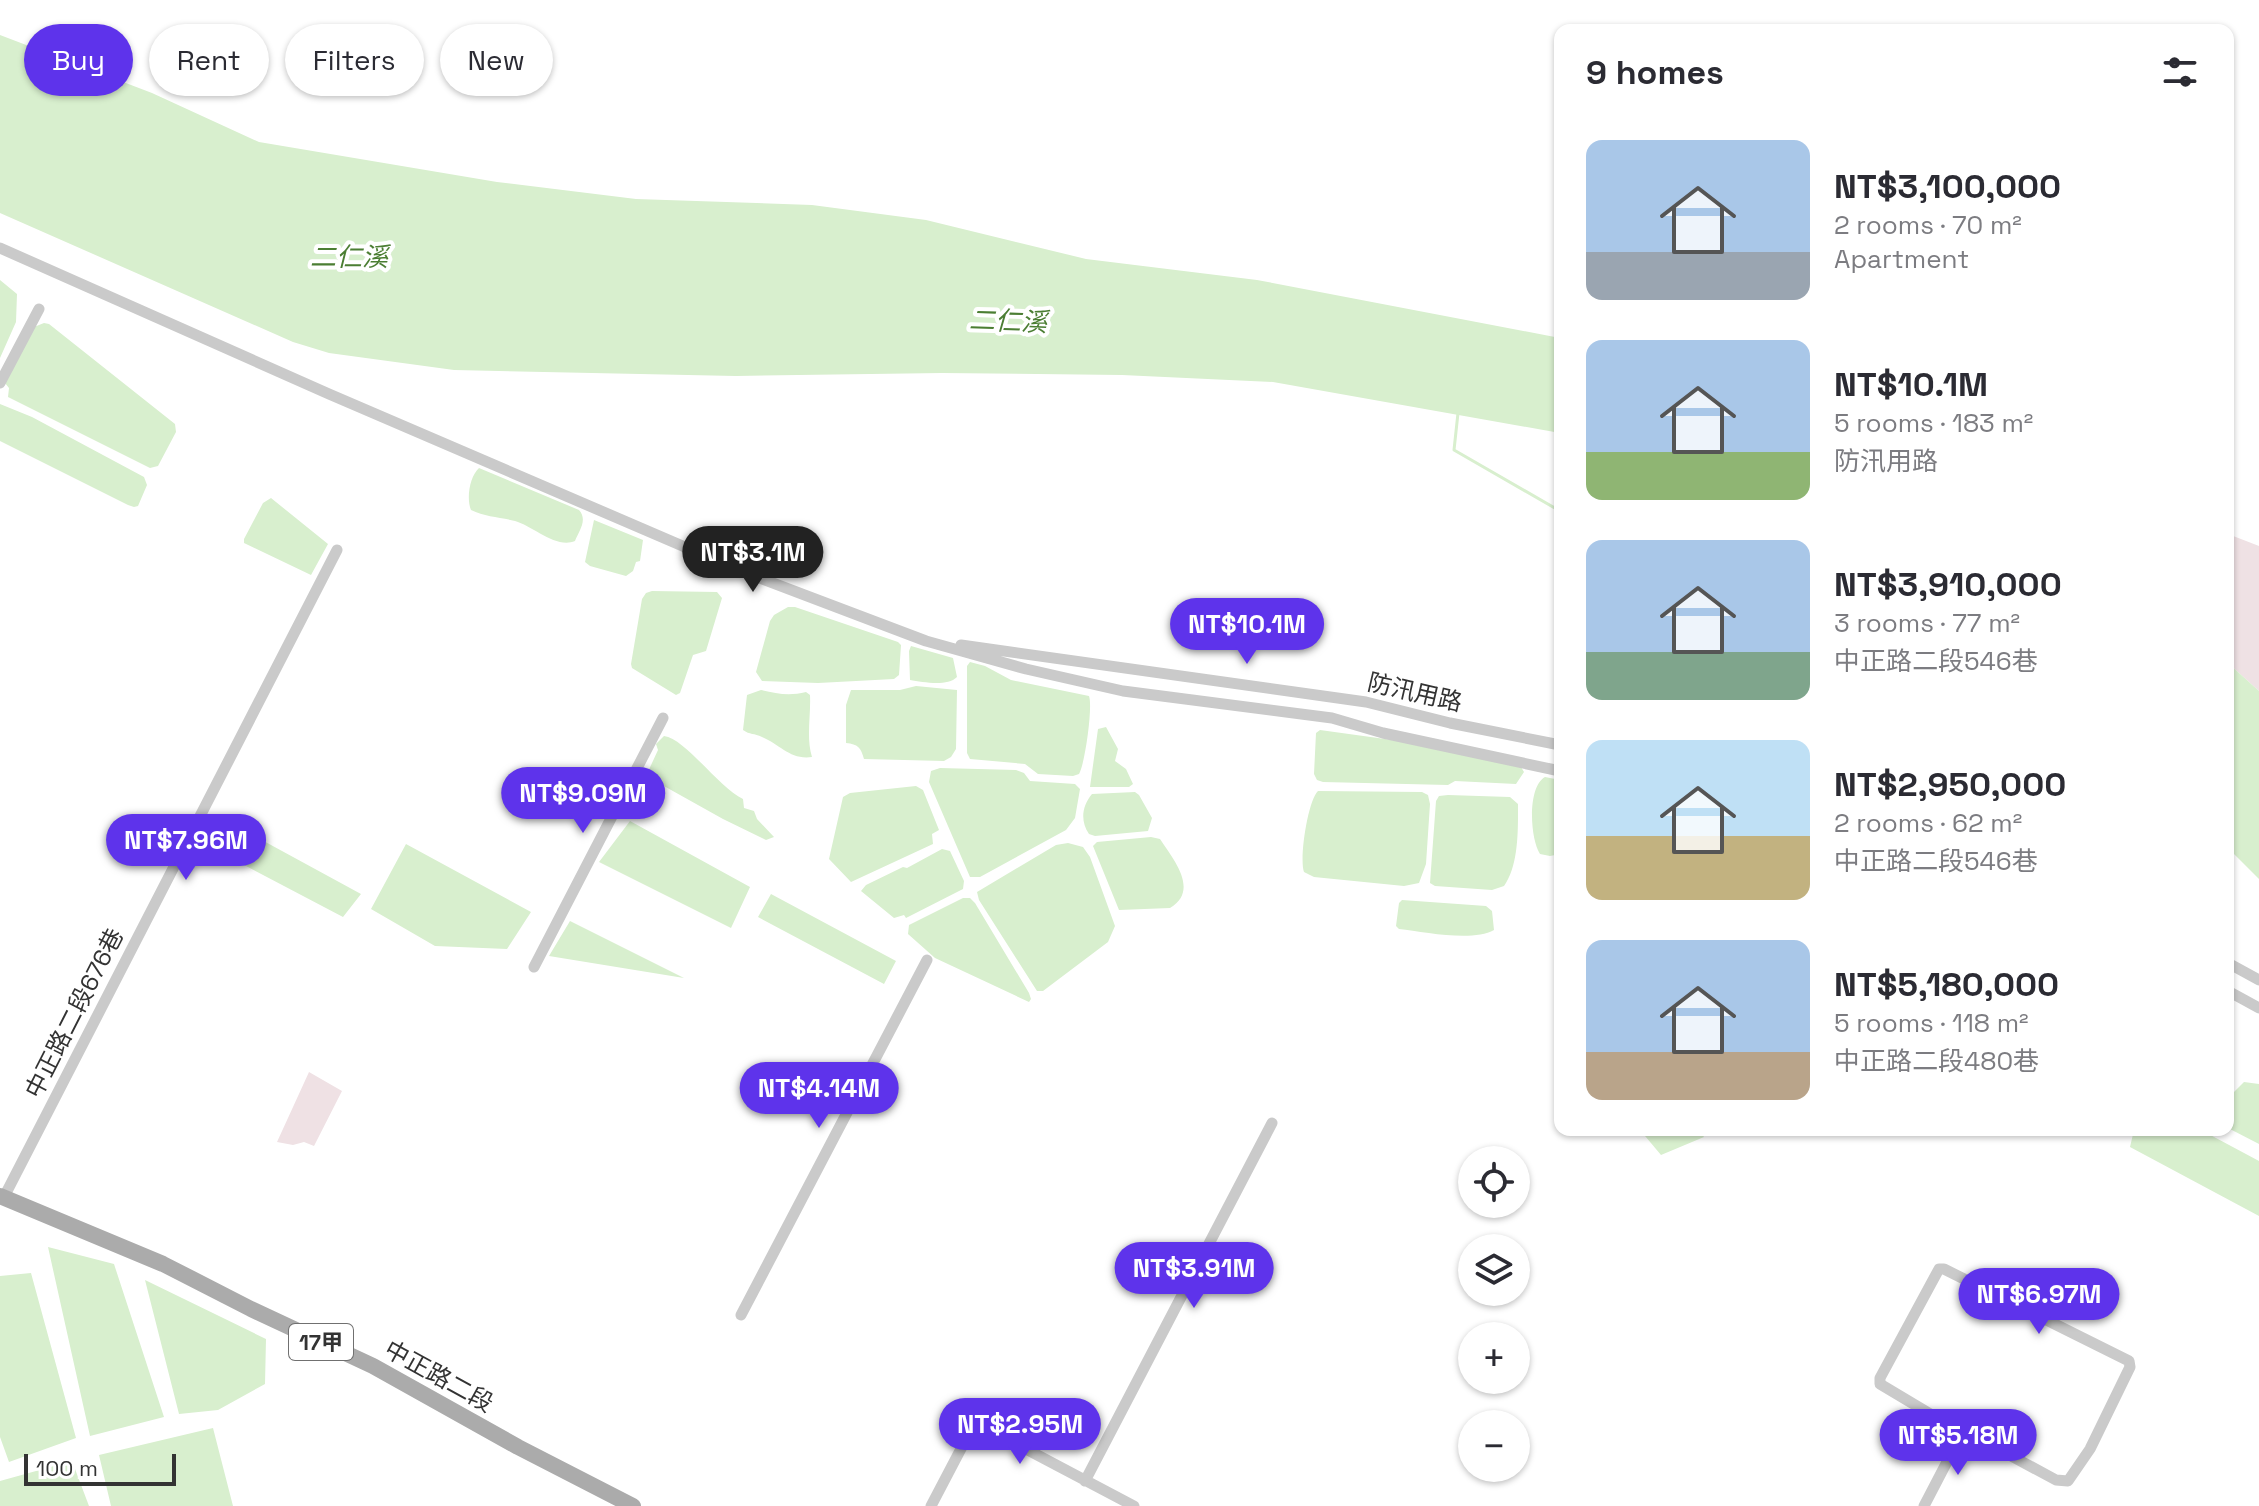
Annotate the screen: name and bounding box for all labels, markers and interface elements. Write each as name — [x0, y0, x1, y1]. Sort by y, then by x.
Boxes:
chip: Buy — [24, 24, 133, 96]
chip: Rent — [149, 24, 269, 96]
chip: Filters — [285, 24, 424, 96]
chip: New — [440, 24, 553, 96]
icon: filters — [2158, 50, 2202, 94]
text: 9 homes — [1586, 51, 1724, 94]
text: NT$3,100,000 — [1834, 165, 2061, 208]
icon: home — [1650, 172, 1746, 268]
text: 2 rooms · 70 m² — [1834, 208, 2022, 242]
water label: 二仁溪 — [310, 240, 392, 274]
text: Apartment — [1834, 242, 1969, 276]
water label: 二仁溪 — [968, 303, 1052, 339]
text: NT$10.1M — [1834, 363, 1988, 406]
icon: home — [1650, 372, 1746, 468]
text: 5 rooms · 183 m² — [1834, 406, 2033, 440]
text: 防汛用路 — [1834, 444, 1938, 478]
pin: NT$3.1M — [679, 526, 827, 594]
text: NT$3.1M — [700, 535, 806, 569]
text: NT$3,910,000 — [1834, 563, 2062, 606]
icon: home — [1650, 572, 1746, 668]
pin: NT$10.1M — [1164, 598, 1330, 666]
text: 3 rooms · 77 m² — [1834, 606, 2020, 640]
text: NT$10.1M — [1188, 607, 1306, 641]
text: 中正路二段546巷 — [1834, 644, 2038, 678]
street label: 防汛用路 — [1365, 666, 1465, 718]
text: NT$2,950,000 — [1834, 763, 2066, 806]
pin: NT$9.09M — [500, 767, 666, 835]
icon: home — [1650, 772, 1746, 868]
text: NT$9.09M — [519, 776, 647, 810]
text: 2 rooms · 62 m² — [1834, 806, 2022, 840]
pin: NT$7.96M — [103, 814, 269, 882]
text: NT$7.96M — [124, 823, 248, 857]
text: 中正路二段546巷 — [1834, 844, 2038, 878]
street label: 中正路二段676巷 — [18, 923, 130, 1103]
text: NT$5,180,000 — [1834, 963, 2059, 1006]
icon: home — [1650, 972, 1746, 1068]
text: 5 rooms · 118 m² — [1834, 1006, 2029, 1040]
text: 中正路二段480巷 — [1834, 1044, 2039, 1078]
pin: NT$4.14M — [736, 1062, 902, 1130]
text: NT$4.14M — [758, 1071, 880, 1105]
map controls — [1458, 1146, 1530, 1482]
button: locate — [1458, 1146, 1530, 1218]
button: layers — [1458, 1234, 1530, 1306]
pin: NT$3.91M — [1111, 1242, 1277, 1310]
text: NT$3.91M — [1133, 1251, 1255, 1285]
pin: NT$6.97M — [1956, 1268, 2122, 1336]
text: NT$6.97M — [1976, 1277, 2102, 1311]
button: + — [1458, 1322, 1530, 1394]
road number: 17甲 — [289, 1324, 353, 1360]
street label: 中正路二段 — [379, 1333, 499, 1419]
pin: NT$2.95M — [937, 1398, 1103, 1466]
text: NT$2.95M — [957, 1407, 1083, 1441]
pin: NT$5.18M — [1875, 1409, 2041, 1477]
button: − — [1458, 1410, 1530, 1482]
text: NT$5.18M — [1898, 1418, 2018, 1452]
scale bar — [24, 1450, 176, 1486]
text: 100 m — [36, 1454, 98, 1482]

